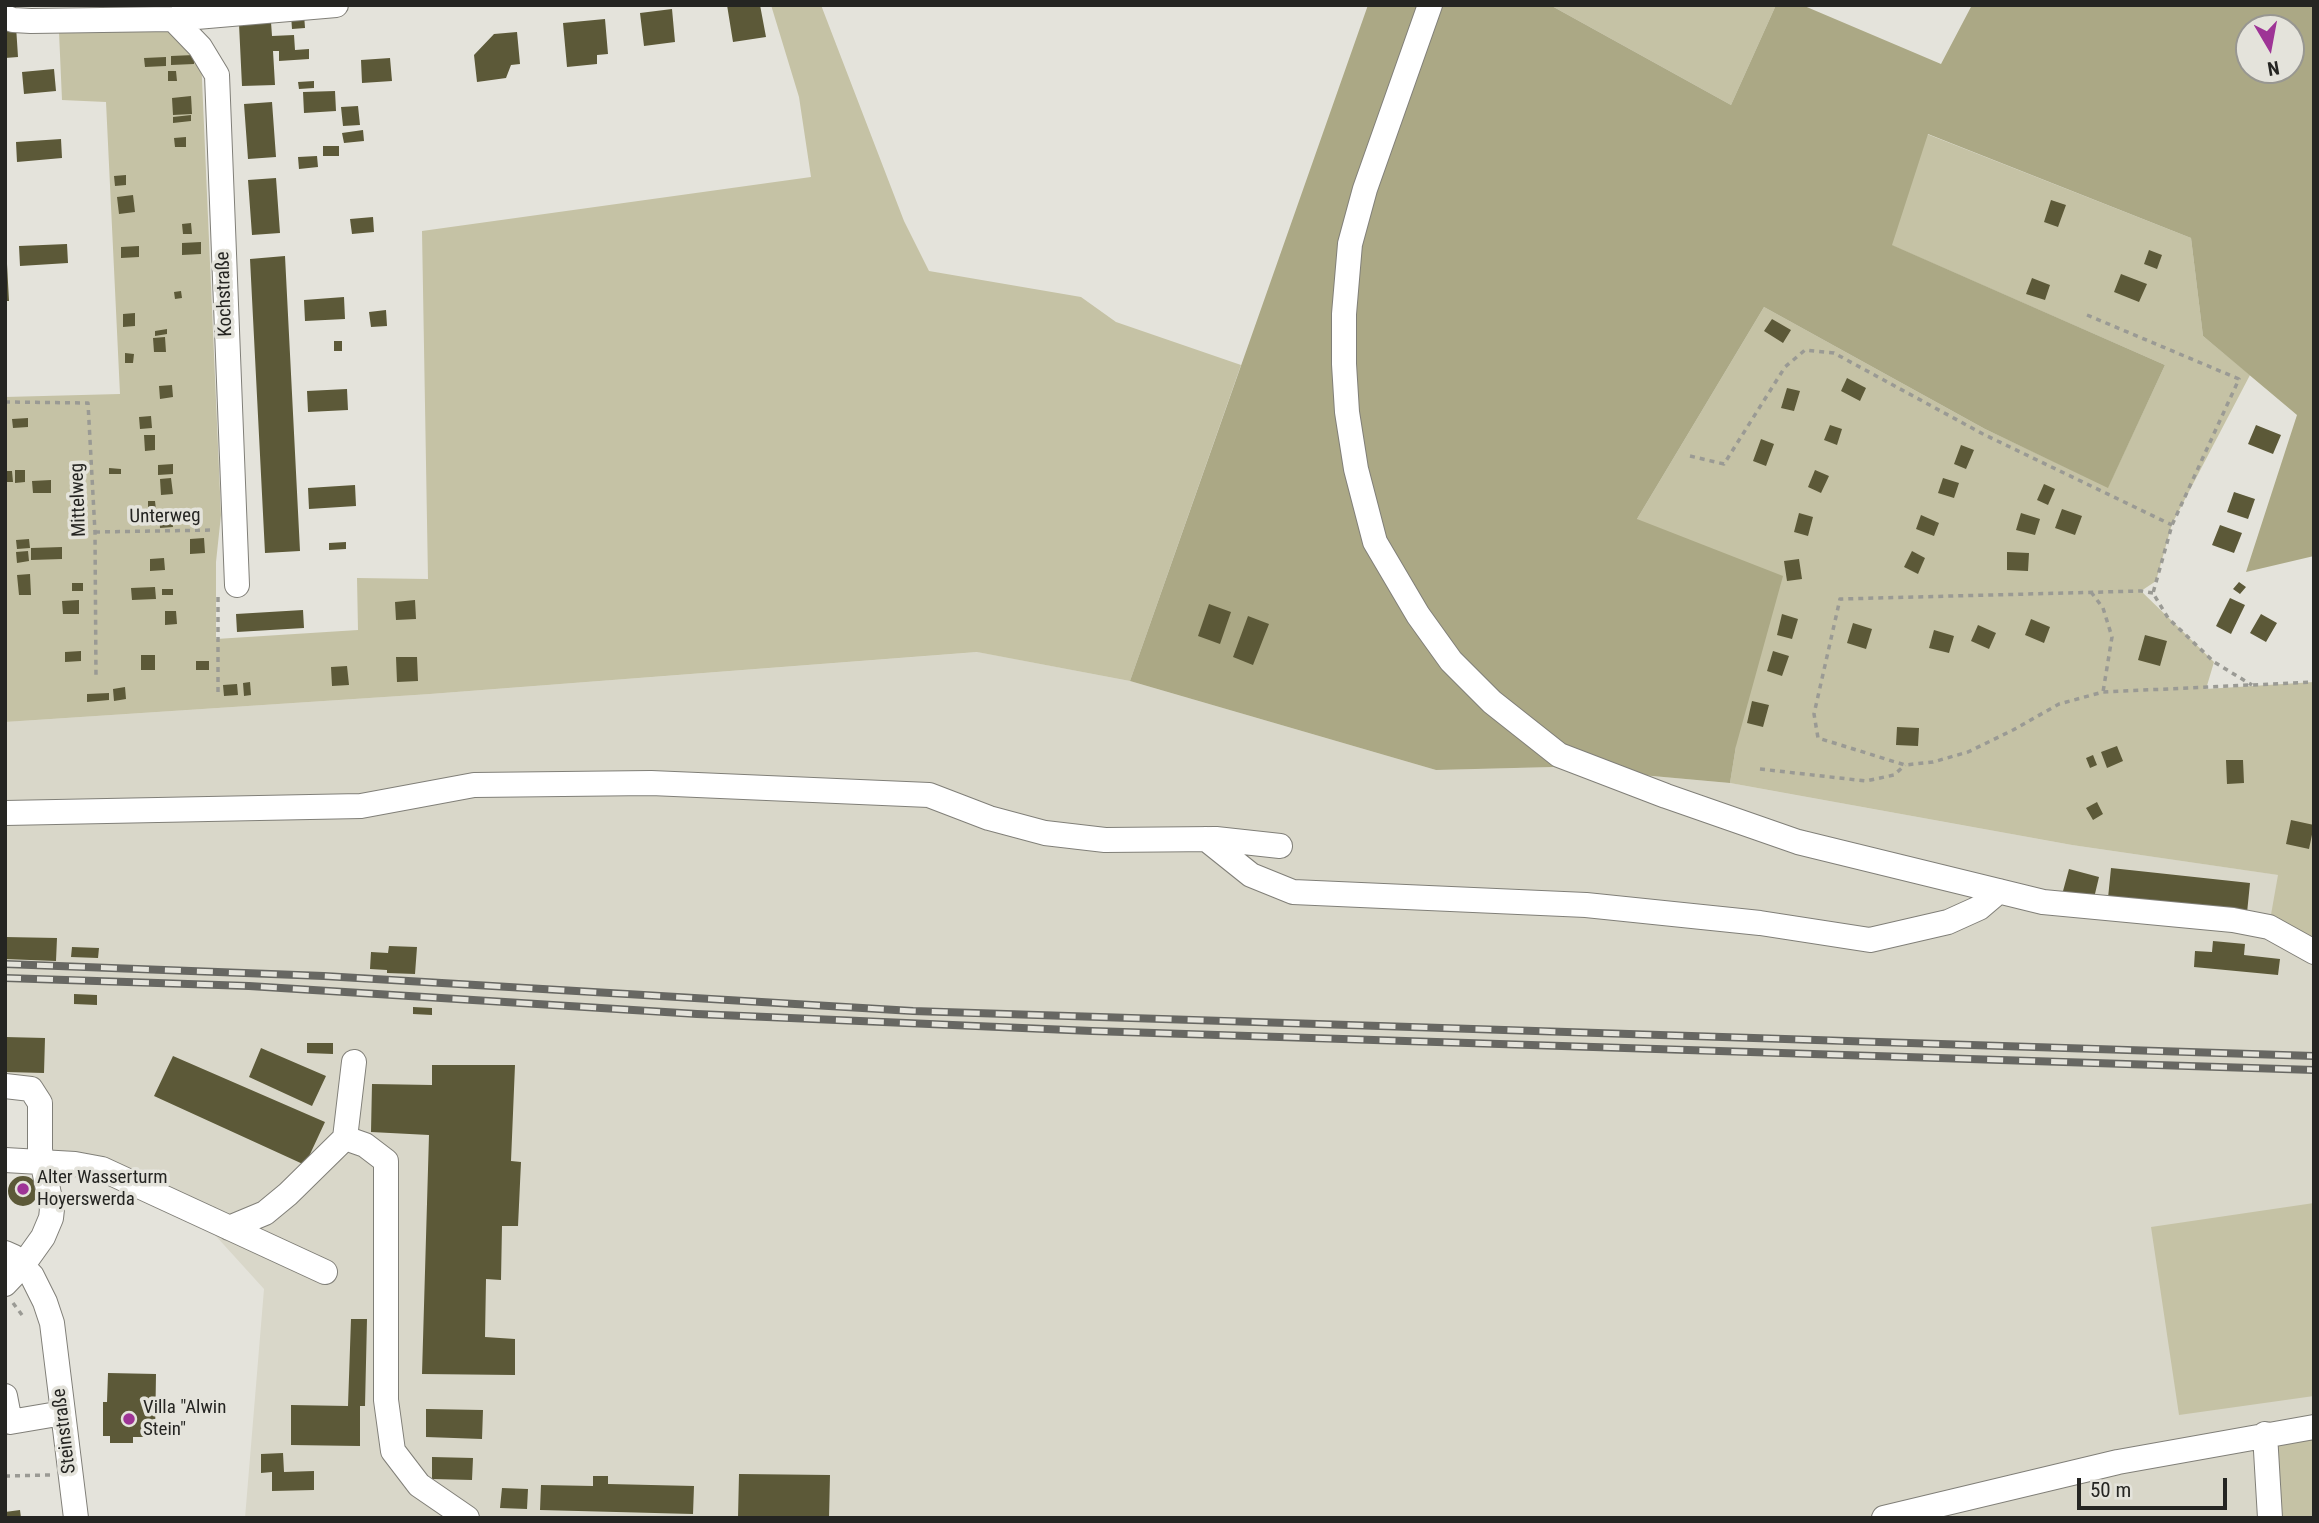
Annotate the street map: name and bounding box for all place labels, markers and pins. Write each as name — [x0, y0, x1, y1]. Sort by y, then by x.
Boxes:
place label: Alter Wasserturm Hoyerswerda — [37, 1167, 168, 1211]
marker: Alter Wasserturm Hoyerswerda — [15, 1181, 31, 1197]
place label: Villa "Alwin Stein" — [143, 1397, 226, 1441]
marker: Villa "Alwin Stein" — [121, 1411, 137, 1427]

